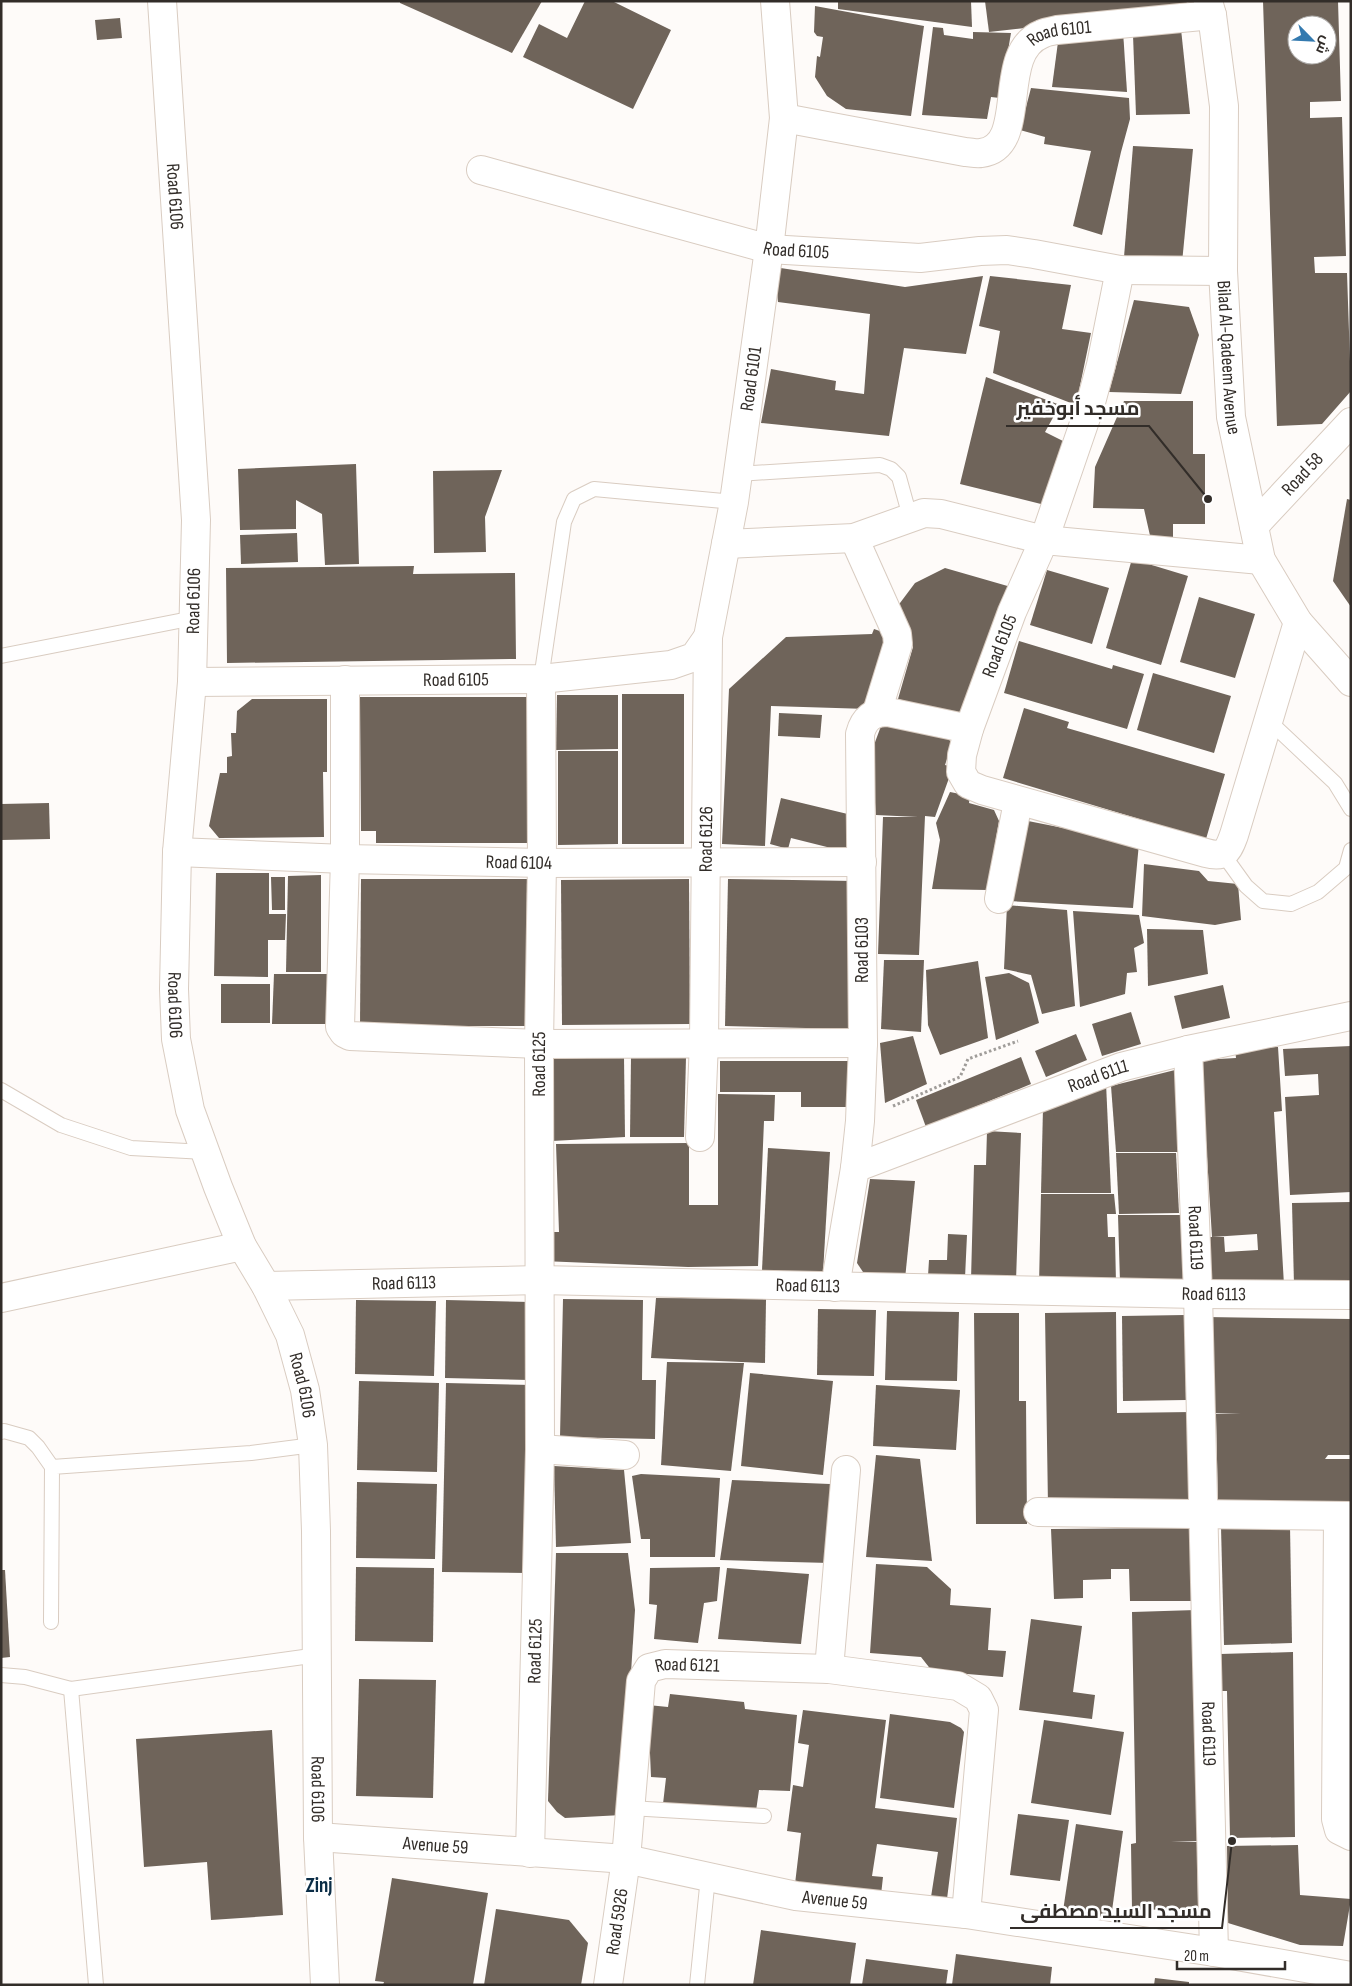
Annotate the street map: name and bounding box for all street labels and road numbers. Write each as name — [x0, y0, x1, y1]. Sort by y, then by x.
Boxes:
street label: Road 6101 — [1022, 15, 1092, 51]
street label: Road 6106 — [161, 163, 188, 231]
street label: Road 6105 — [761, 236, 830, 264]
street label: Bilad Al-Qadeem Avenue — [1212, 280, 1246, 437]
street label: Road 6101 — [735, 345, 767, 412]
street label: Road 58 — [1277, 448, 1328, 500]
street label: Road 6106 — [182, 568, 206, 634]
street label: Road 6105 — [977, 611, 1023, 681]
street label: Road 6105 — [423, 668, 489, 692]
street label: Road 6126 — [694, 806, 718, 872]
street label: Road 6104 — [486, 850, 552, 875]
street label: Road 6103 — [851, 917, 874, 983]
street label: Road 6106 — [162, 972, 187, 1039]
street label: Road 6125 — [527, 1031, 551, 1097]
street label: Road 6111 — [1065, 1054, 1131, 1098]
street label: Road 6119 — [1183, 1205, 1209, 1271]
street label: Road 6113 — [372, 1271, 436, 1295]
street label: Road 6113 — [775, 1274, 840, 1298]
street label: Road 6113 — [1181, 1282, 1246, 1306]
street label: Road 6106 — [284, 1350, 320, 1420]
street label: Road 6125 — [523, 1618, 547, 1684]
street label: Road 6121 — [653, 1652, 720, 1678]
street label: Road 6119 — [1196, 1701, 1221, 1766]
street label: Road 6106 — [306, 1756, 329, 1823]
street label: Avenue 59 — [401, 1832, 469, 1859]
street label: Avenue 59 — [800, 1885, 869, 1915]
street label: Road 5926 — [601, 1887, 633, 1956]

